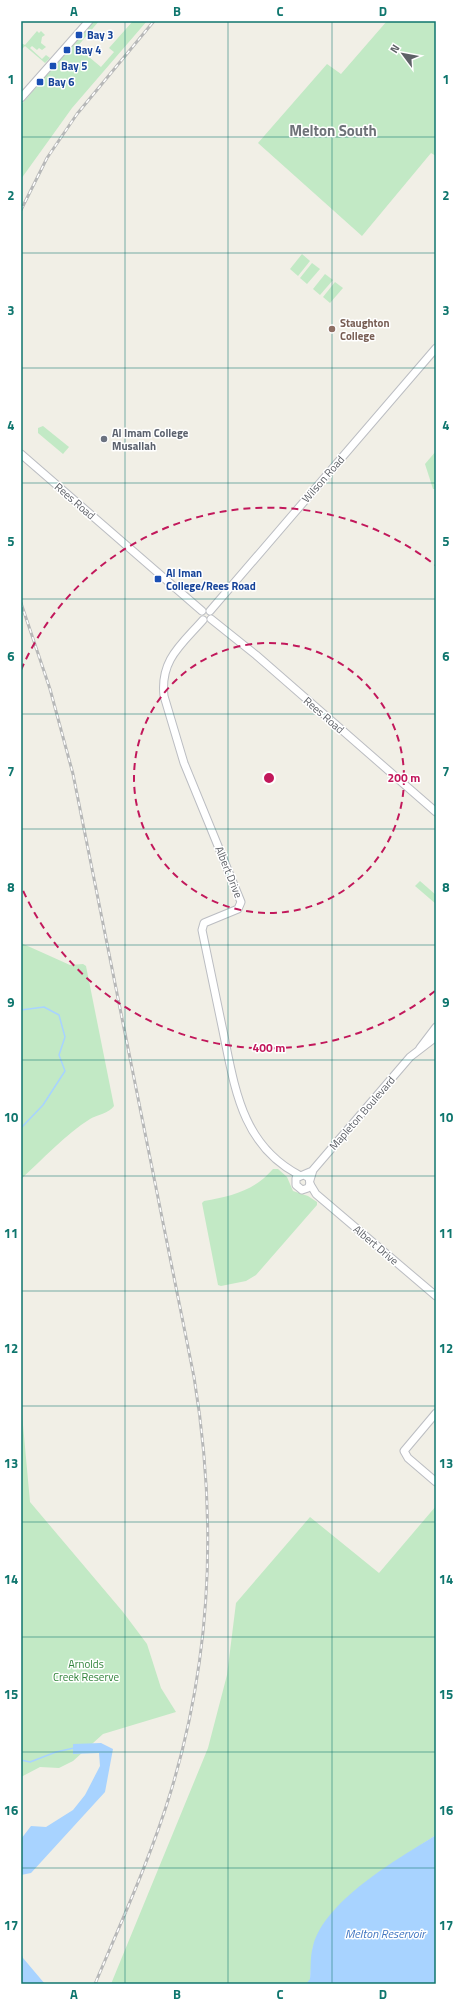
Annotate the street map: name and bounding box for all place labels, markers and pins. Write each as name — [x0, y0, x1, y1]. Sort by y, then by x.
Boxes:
place label: Bay 3 — [87, 27, 113, 43]
marker: Bay 3 — [74, 30, 84, 40]
place label: Bay 4 — [75, 42, 101, 58]
marker: Bay 4 — [62, 45, 72, 55]
place label: Bay 5 — [61, 58, 87, 74]
marker: Bay 5 — [48, 61, 58, 71]
place label: Bay 6 — [48, 74, 74, 90]
marker: Bay 6 — [35, 77, 45, 87]
place label: Staughton College — [340, 315, 390, 344]
marker: Staughton College — [327, 324, 337, 334]
place label: Al Imam College Musallah — [112, 425, 189, 454]
marker: Al Imam College Musallah — [99, 434, 109, 444]
place label: Al Iman College/Rees Road — [166, 565, 256, 594]
marker: Al Iman College/Rees Road — [153, 574, 163, 584]
centre of rings — [262, 771, 276, 785]

